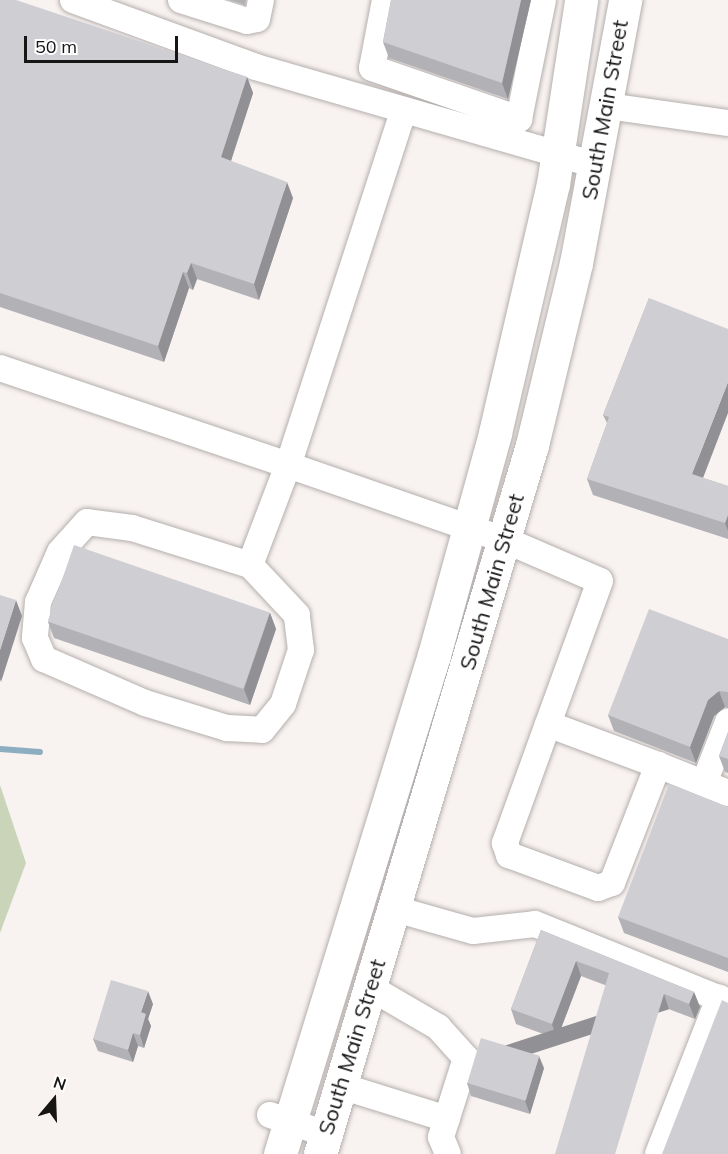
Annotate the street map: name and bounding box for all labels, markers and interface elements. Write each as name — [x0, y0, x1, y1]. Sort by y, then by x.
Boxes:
street label: South Main Street — [576, 18, 634, 202]
scale bar — [27, 24, 182, 62]
text: 50 m — [35, 35, 77, 58]
street label: South Main Street — [454, 491, 530, 673]
street label: South Main Street — [313, 956, 391, 1138]
north arrow — [24, 1070, 84, 1130]
text: N — [51, 1072, 69, 1094]

